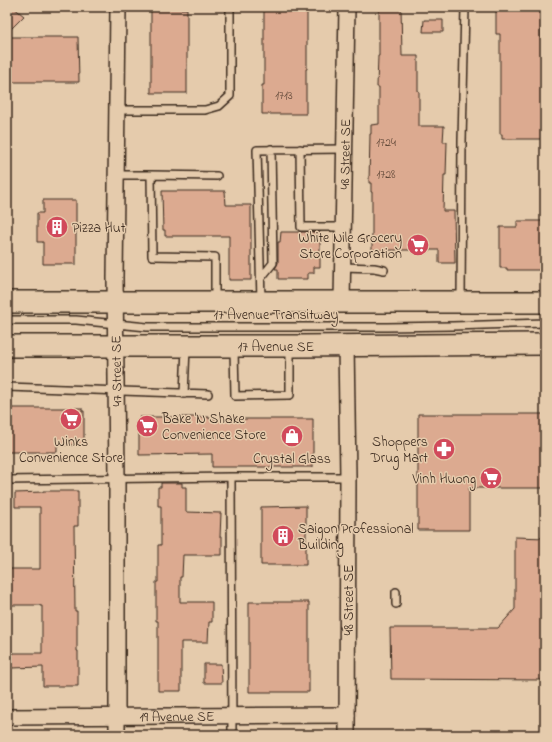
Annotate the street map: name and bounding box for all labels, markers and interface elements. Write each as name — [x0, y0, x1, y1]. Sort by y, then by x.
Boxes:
house number: 1713 — [275, 87, 293, 105]
street label: 48 Street SE — [335, 118, 357, 190]
house number: 1724 — [376, 134, 396, 152]
house number: 1728 — [376, 166, 396, 184]
building icon: Pizza Hut — [44, 214, 70, 240]
place label: Pizza Hut — [72, 218, 126, 239]
place label: White Nile Grocery Store Corporation — [298, 228, 402, 265]
supermarket icon: White Nile Grocery Store Corporation — [405, 232, 431, 258]
street label: 17 Avenue Transitway — [214, 305, 339, 327]
street label: 47 Street SE — [106, 335, 129, 407]
street label: 17 Avenue SE — [238, 337, 314, 358]
supermarket icon: Winks Convenience Store — [58, 406, 84, 432]
place label: Bake 'N Shake Convenience Store — [161, 409, 267, 446]
supermarket icon: Bake 'N Shake Convenience Store — [134, 413, 160, 439]
shop icon: Crystal Glass — [279, 423, 305, 449]
place label: Winks Convenience Store — [19, 432, 124, 469]
place label: Shoppers Drug Mart — [370, 432, 428, 470]
pharmacy icon: Shoppers Drug Mart — [431, 436, 457, 462]
place label: Crystal Glass — [253, 449, 331, 471]
supermarket icon: Vinh Huong — [478, 465, 504, 491]
place label: Vinh Huong — [412, 469, 476, 491]
place label: Saigon Professional Building — [297, 519, 414, 557]
building icon: Saigon Professional Building — [270, 523, 296, 549]
street label: 48 Street SE — [339, 565, 360, 635]
street label: 19 Avenue SE — [139, 707, 215, 728]

